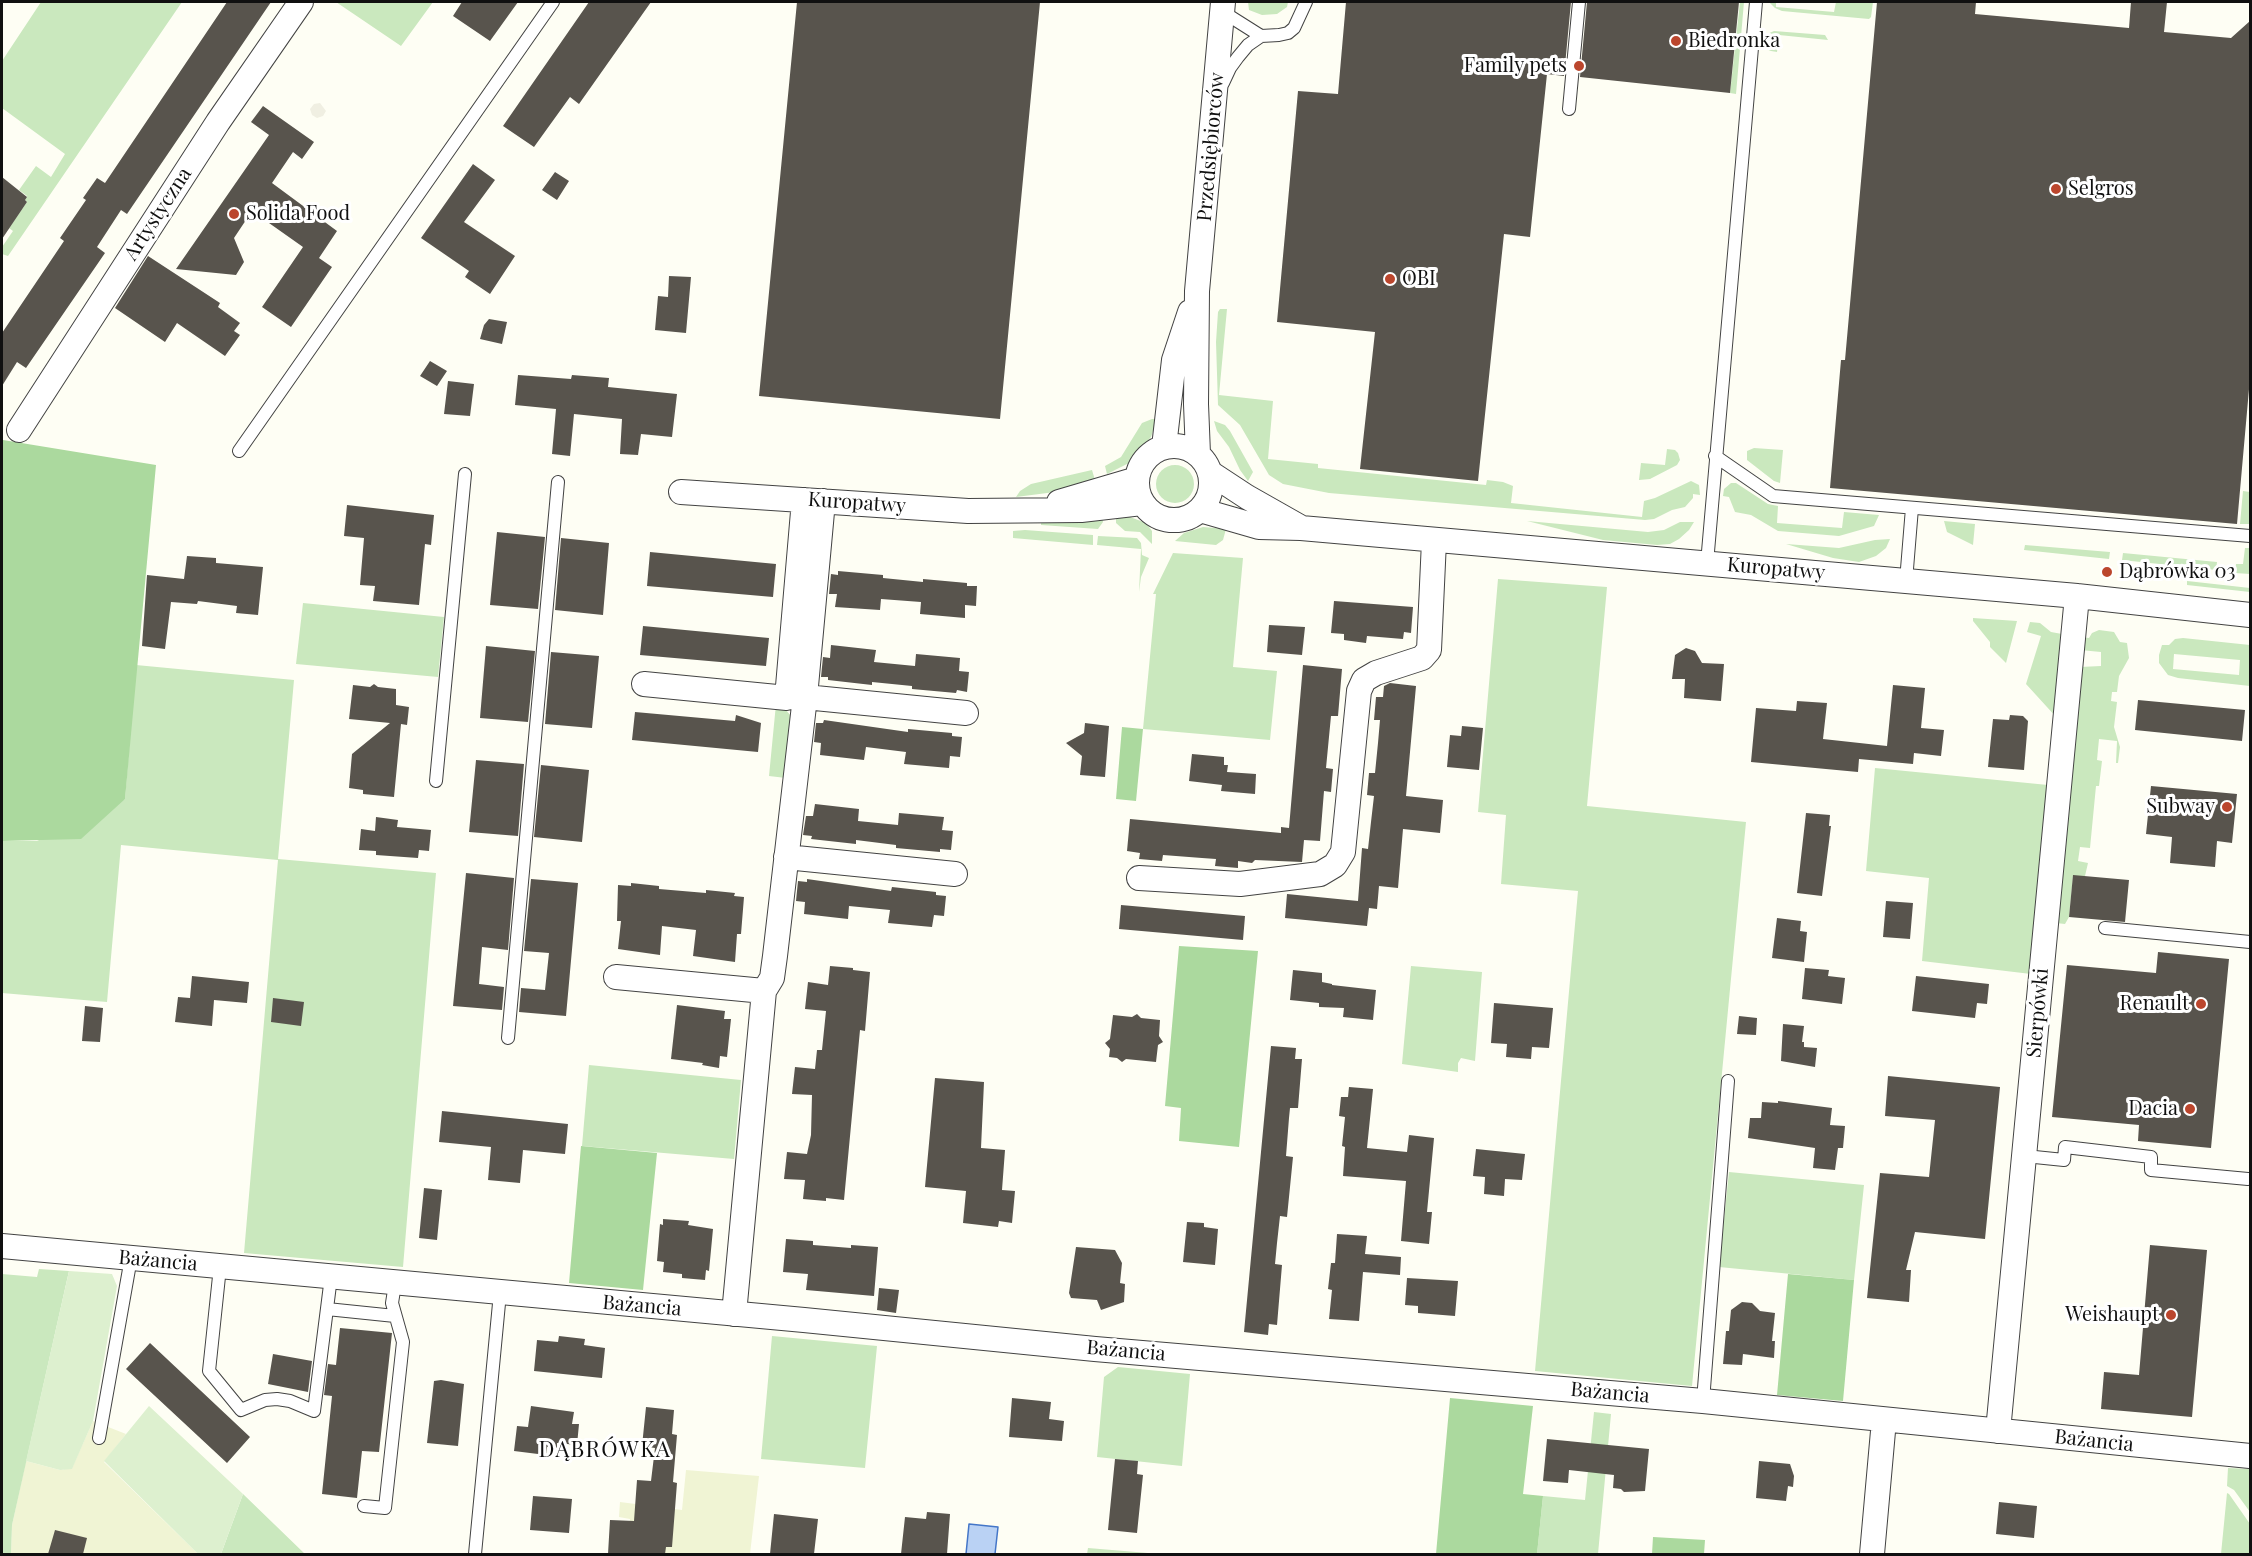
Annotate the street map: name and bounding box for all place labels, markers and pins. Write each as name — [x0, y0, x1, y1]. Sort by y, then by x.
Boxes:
place label: Biedronka — [1688, 29, 1780, 53]
marker: Biedronka — [1669, 34, 1683, 48]
place label: Family pets — [1464, 54, 1567, 78]
marker: Family pets — [1572, 59, 1586, 73]
place label: Selgros — [2068, 177, 2134, 201]
marker: Selgros — [2049, 182, 2063, 196]
place label: Solida Food — [246, 202, 350, 226]
marker: Solida Food — [227, 207, 241, 221]
place label: OBI — [1402, 267, 1436, 291]
marker: OBI — [1383, 272, 1397, 286]
place label: Dąbrówka 03 — [2119, 560, 2236, 584]
marker: Dąbrówka 03 — [2100, 565, 2114, 579]
place label: Subway — [2146, 795, 2215, 819]
marker: Subway — [2220, 800, 2234, 814]
place label: Renault — [2120, 992, 2189, 1016]
marker: Renault — [2194, 997, 2208, 1011]
place label: Dacia — [2128, 1097, 2178, 1121]
marker: Dacia — [2183, 1102, 2197, 1116]
place label: Weishaupt — [2065, 1303, 2159, 1327]
marker: Weishaupt — [2164, 1308, 2178, 1322]

